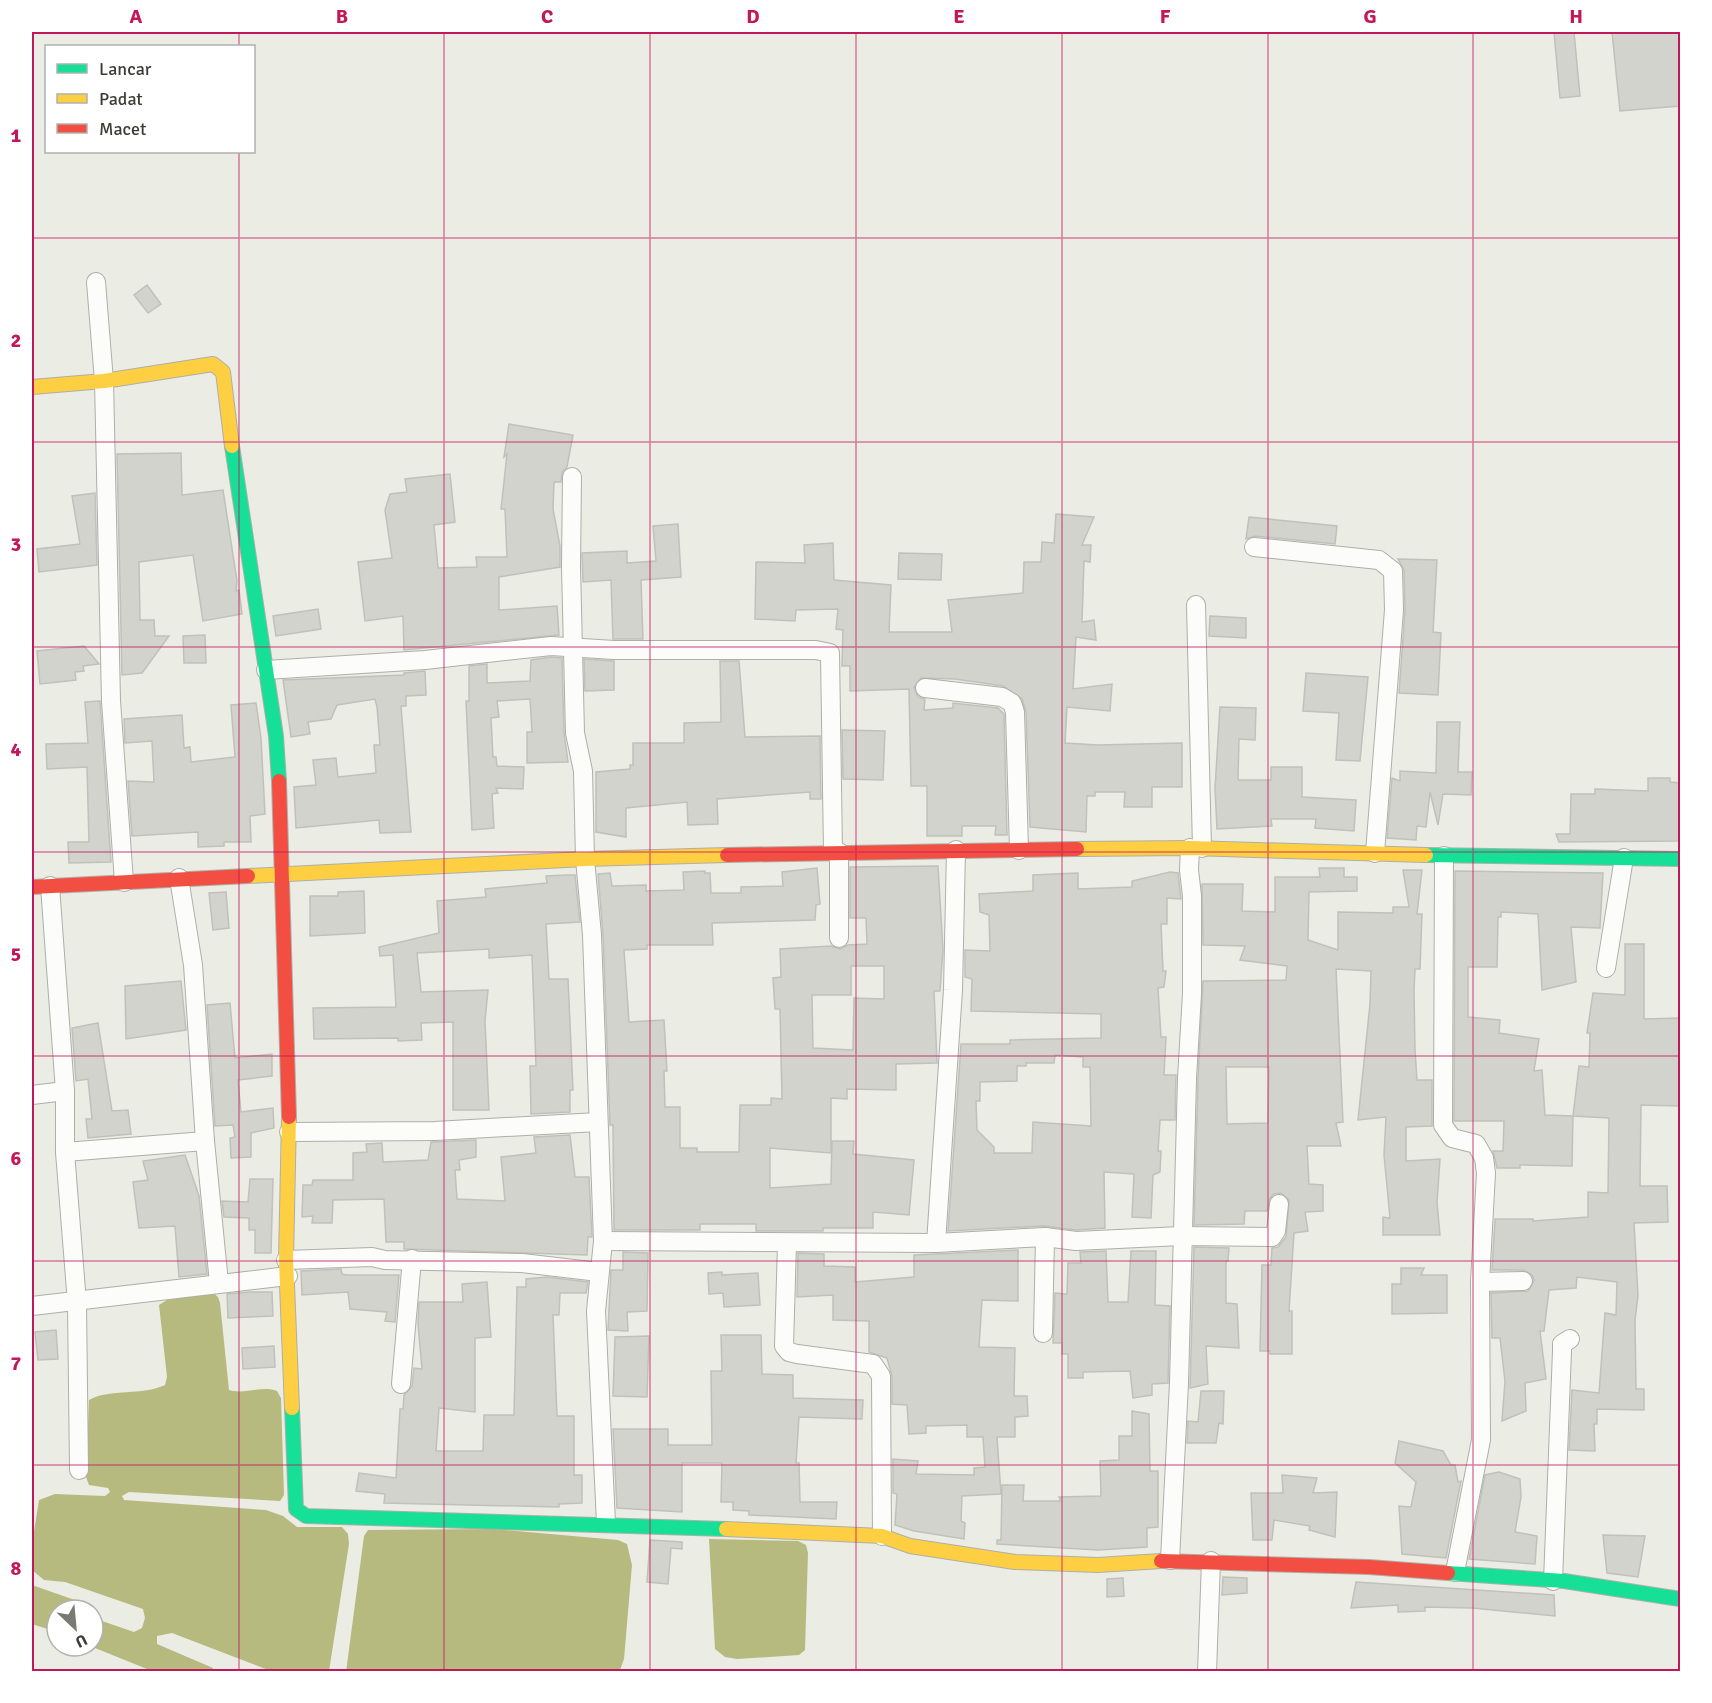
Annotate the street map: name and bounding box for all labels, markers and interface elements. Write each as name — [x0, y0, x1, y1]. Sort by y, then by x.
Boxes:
text: A — [130, 4, 143, 29]
text: B — [336, 4, 348, 29]
text: C — [541, 4, 553, 29]
text: D — [746, 4, 760, 29]
text: E — [953, 4, 965, 29]
text: F — [1160, 4, 1171, 29]
text: G — [1363, 4, 1377, 29]
text: H — [1569, 4, 1583, 29]
legend — [45, 45, 255, 153]
text: Lancar — [99, 58, 152, 80]
text: Padat — [99, 88, 143, 110]
text: Macet — [99, 118, 146, 140]
text: 1 — [11, 123, 22, 148]
text: 2 — [11, 328, 21, 353]
text: 3 — [11, 532, 21, 557]
text: 4 — [11, 737, 22, 762]
text: 5 — [11, 942, 21, 967]
text: 6 — [11, 1146, 22, 1171]
text: 7 — [11, 1351, 22, 1376]
text: 8 — [11, 1556, 22, 1581]
north arrow — [45, 1598, 105, 1658]
text: U — [72, 1629, 90, 1652]

